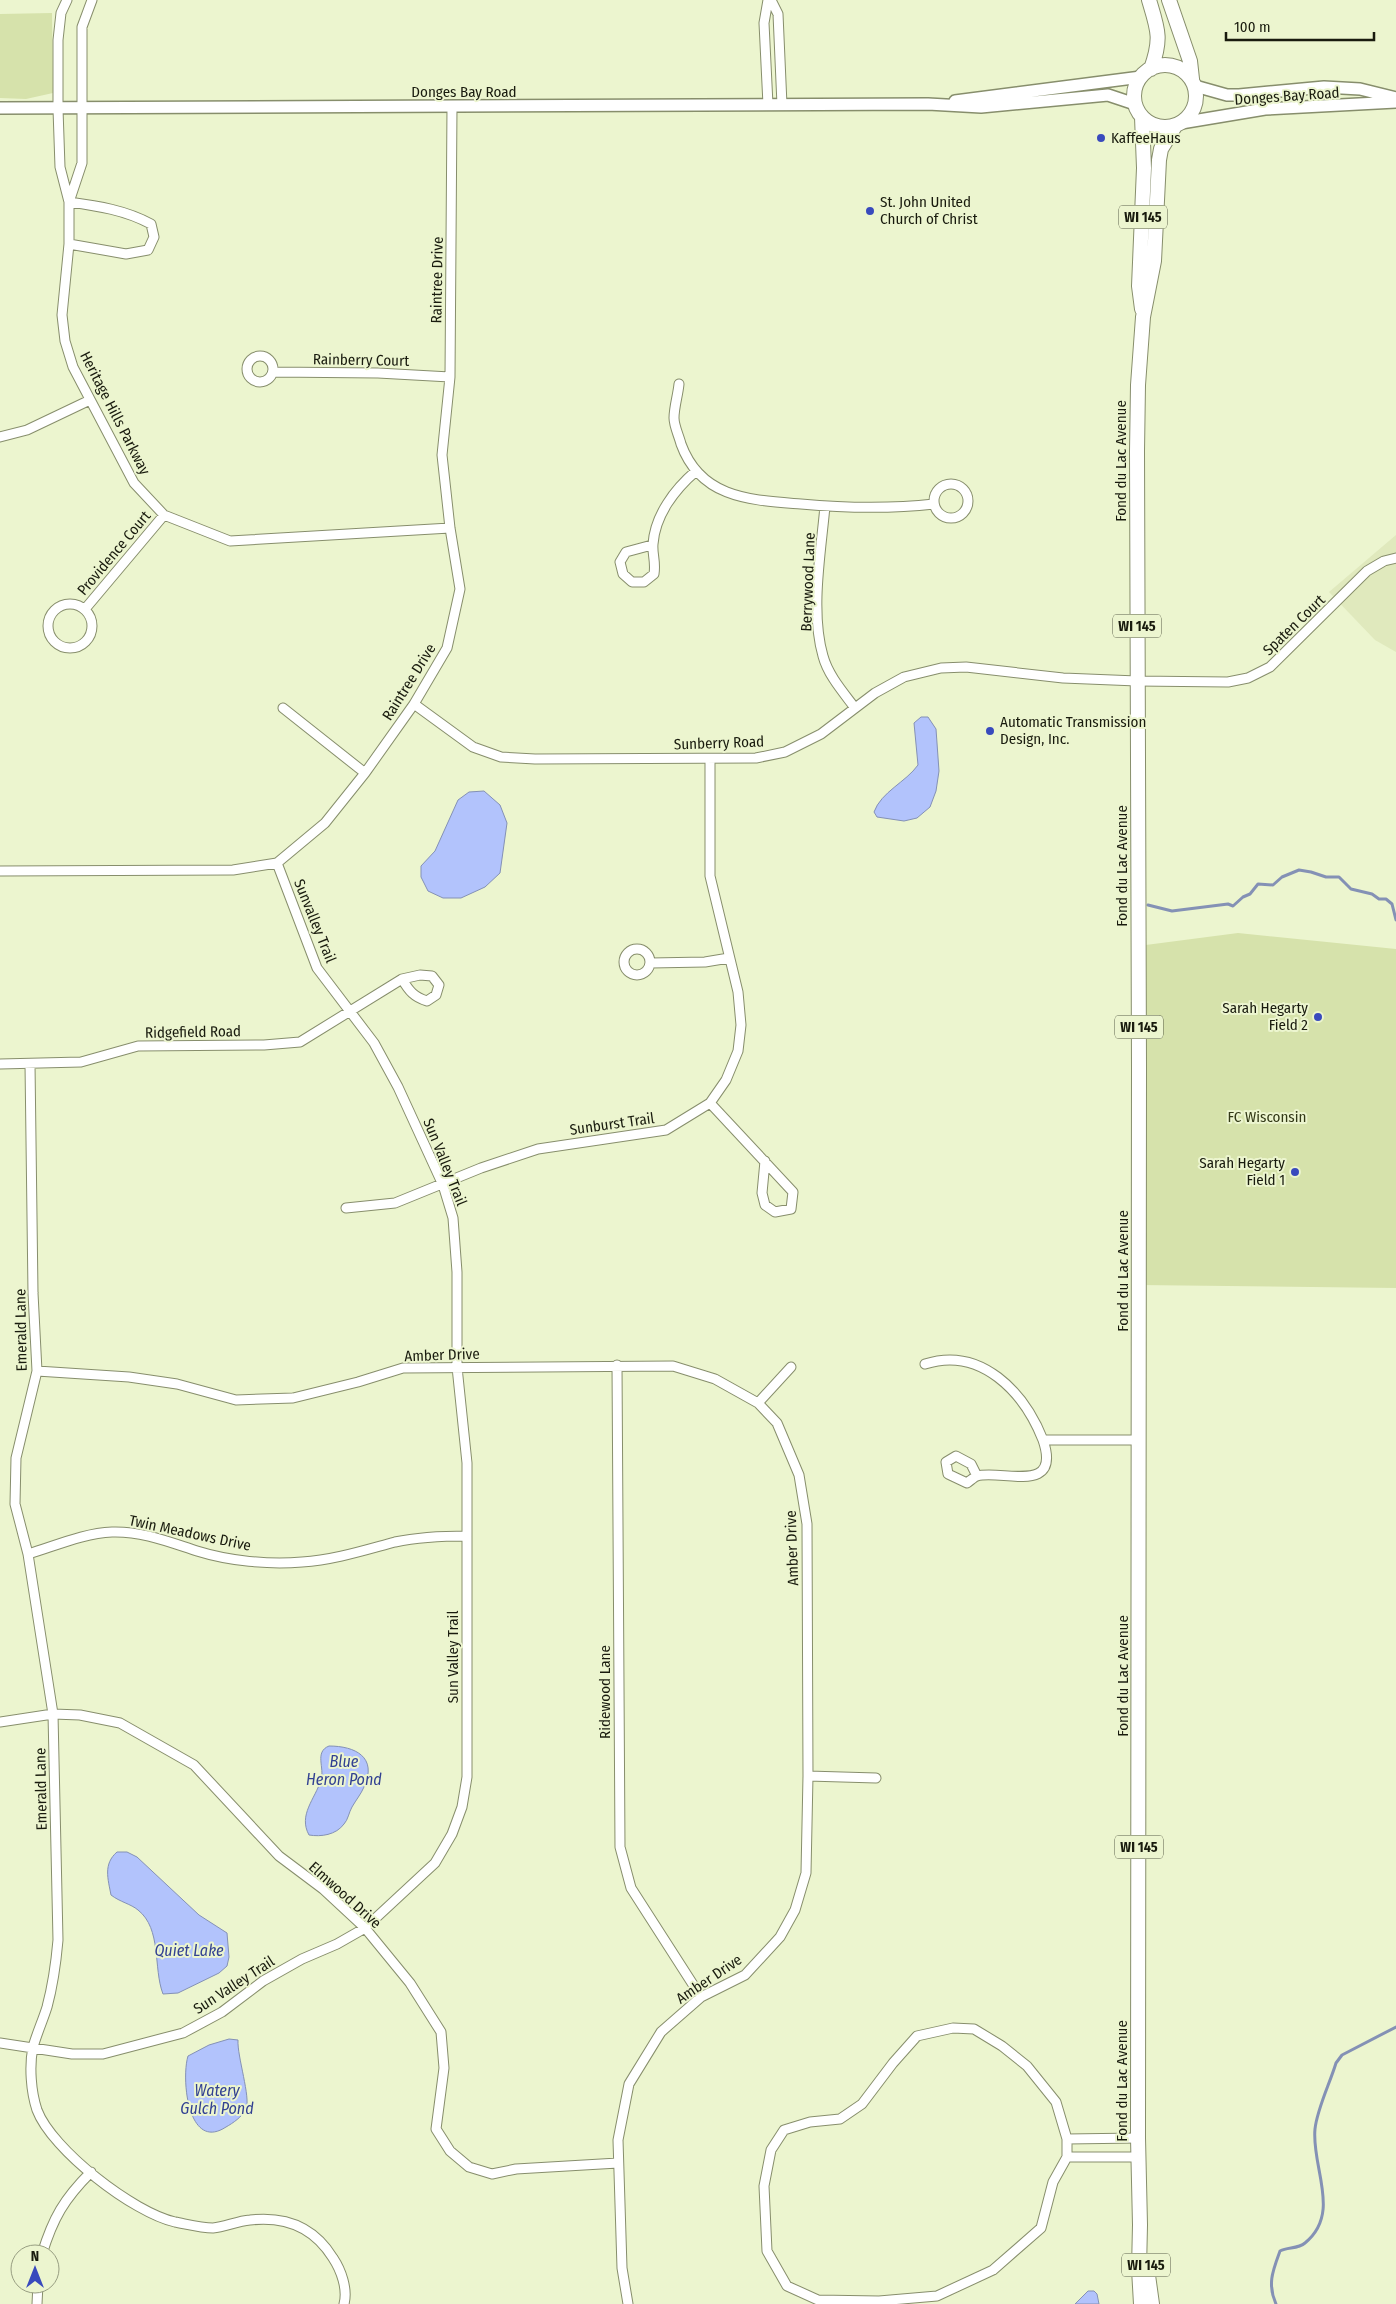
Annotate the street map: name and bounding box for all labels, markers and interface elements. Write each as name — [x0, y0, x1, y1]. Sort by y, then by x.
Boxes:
scale bar — [1226, 10, 1374, 42]
text: 100 m — [1234, 18, 1271, 36]
street label: Donges Bay Road — [411, 83, 517, 101]
street label: Donges Bay Road — [1234, 83, 1340, 109]
place label: KaffeeHaus — [1111, 129, 1181, 147]
marker: KaffeeHaus — [1095, 132, 1107, 144]
place label: St. John United Church of Christ — [880, 193, 978, 228]
marker: St. John United Church of Christ — [864, 205, 876, 217]
road number: WI 145 — [1119, 206, 1167, 228]
street label: Raintree Drive — [427, 236, 447, 324]
street label: Heritage Hills Parkway — [76, 348, 154, 478]
street label: Rainberry Court — [313, 350, 409, 370]
street label: Fond du Lac Avenue — [1112, 400, 1130, 522]
street label: Providence Court — [74, 507, 154, 599]
street label: Berrywood Lane — [797, 532, 819, 632]
street label: Spaten Court — [1259, 591, 1329, 659]
road number: WI 145 — [1113, 614, 1161, 638]
street label: Raintree Drive — [378, 640, 440, 724]
place label: Automatic Transmission Design, Inc. — [1000, 713, 1146, 748]
marker: Automatic Transmission Design, Inc. — [984, 725, 996, 737]
street label: Sunberry Road — [674, 732, 764, 754]
street label: Fond du Lac Avenue — [1113, 805, 1131, 927]
street label: Sunvalley Trail — [290, 877, 340, 965]
place label: Sarah Hegarty Field 2 — [1222, 999, 1308, 1034]
marker: Sarah Hegarty Field 2 — [1312, 1011, 1324, 1023]
road number: WI 145 — [1115, 1016, 1163, 1038]
street label: Ridgefield Road — [145, 1022, 241, 1042]
park label: FC Wisconsin — [1228, 1108, 1306, 1126]
street label: Sunburst Trail — [569, 1109, 655, 1139]
street label: Sun Valley Trail — [419, 1116, 471, 1208]
place label: Sarah Hegarty Field 1 — [1199, 1154, 1285, 1189]
marker: Sarah Hegarty Field 1 — [1289, 1166, 1301, 1178]
street label: Fond du Lac Avenue — [1114, 1210, 1132, 1332]
street label: Emerald Lane — [11, 1289, 31, 1371]
street label: Amber Drive — [404, 1345, 480, 1365]
street label: Amber Drive — [782, 1510, 802, 1586]
street label: Twin Meadows Drive — [127, 1511, 253, 1555]
street label: Sun Valley Trail — [444, 1611, 462, 1703]
street label: Fond du Lac Avenue — [1114, 1615, 1132, 1737]
street label: Ridewood Lane — [596, 1645, 614, 1739]
street label: Emerald Lane — [31, 1748, 51, 1830]
water label: Blue Heron Pond — [306, 1752, 382, 1789]
road number: WI 145 — [1115, 1835, 1163, 1858]
street label: Elmwood Drive — [305, 1858, 385, 1932]
water label: Quiet Lake — [154, 1941, 224, 1960]
street label: Amber Drive — [673, 1950, 745, 2008]
street label: Sun Valley Trail — [190, 1952, 278, 2018]
street label: Fond du Lac Avenue — [1113, 2020, 1131, 2142]
water label: Watery Gulch Pond — [180, 2081, 254, 2118]
north arrow — [10, 2244, 60, 2294]
text: N — [31, 2248, 39, 2265]
road number: WI 145 — [1122, 2254, 1170, 2276]

